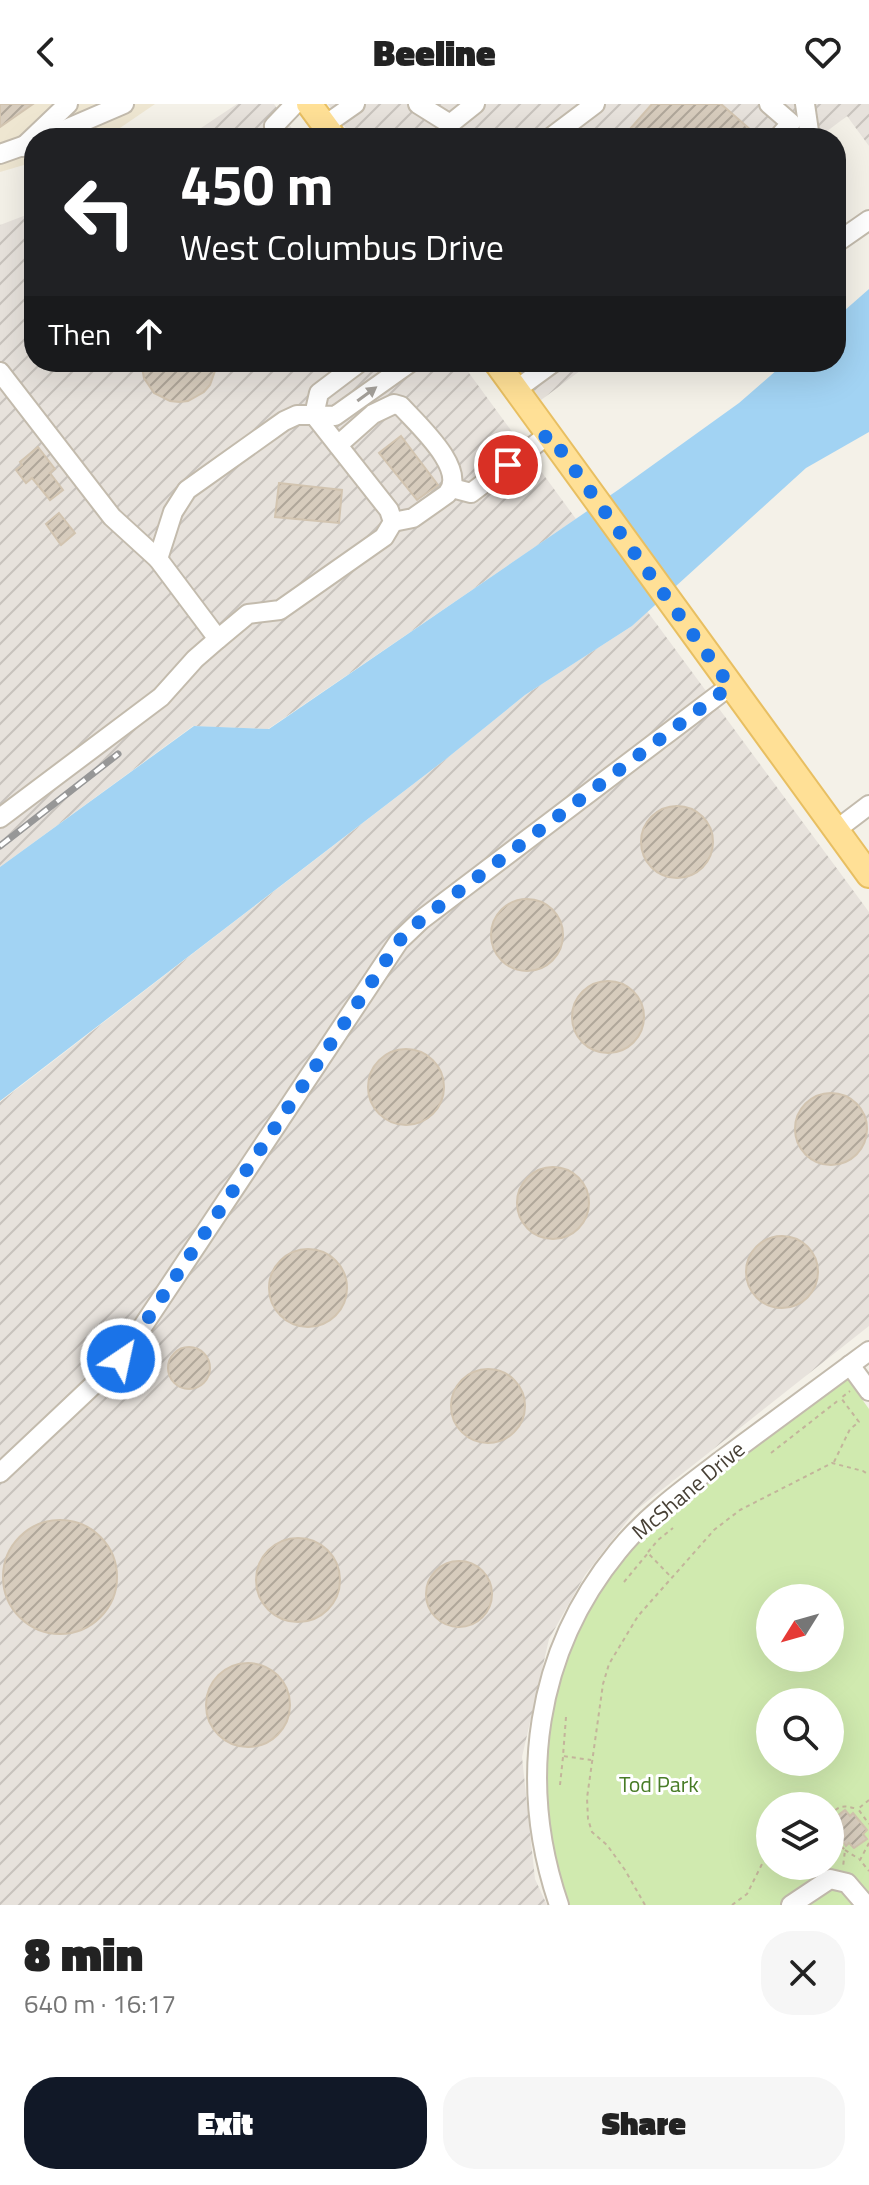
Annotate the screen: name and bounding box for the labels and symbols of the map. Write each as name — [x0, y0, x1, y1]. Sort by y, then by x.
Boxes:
one-way arrow — [356, 386, 378, 402]
pin — [474, 431, 542, 499]
position arrow — [79, 1317, 163, 1401]
street label: McShane Drive — [624, 1432, 752, 1548]
north arrow — [756, 1584, 844, 1672]
park label: Tod Park — [619, 1767, 699, 1801]

